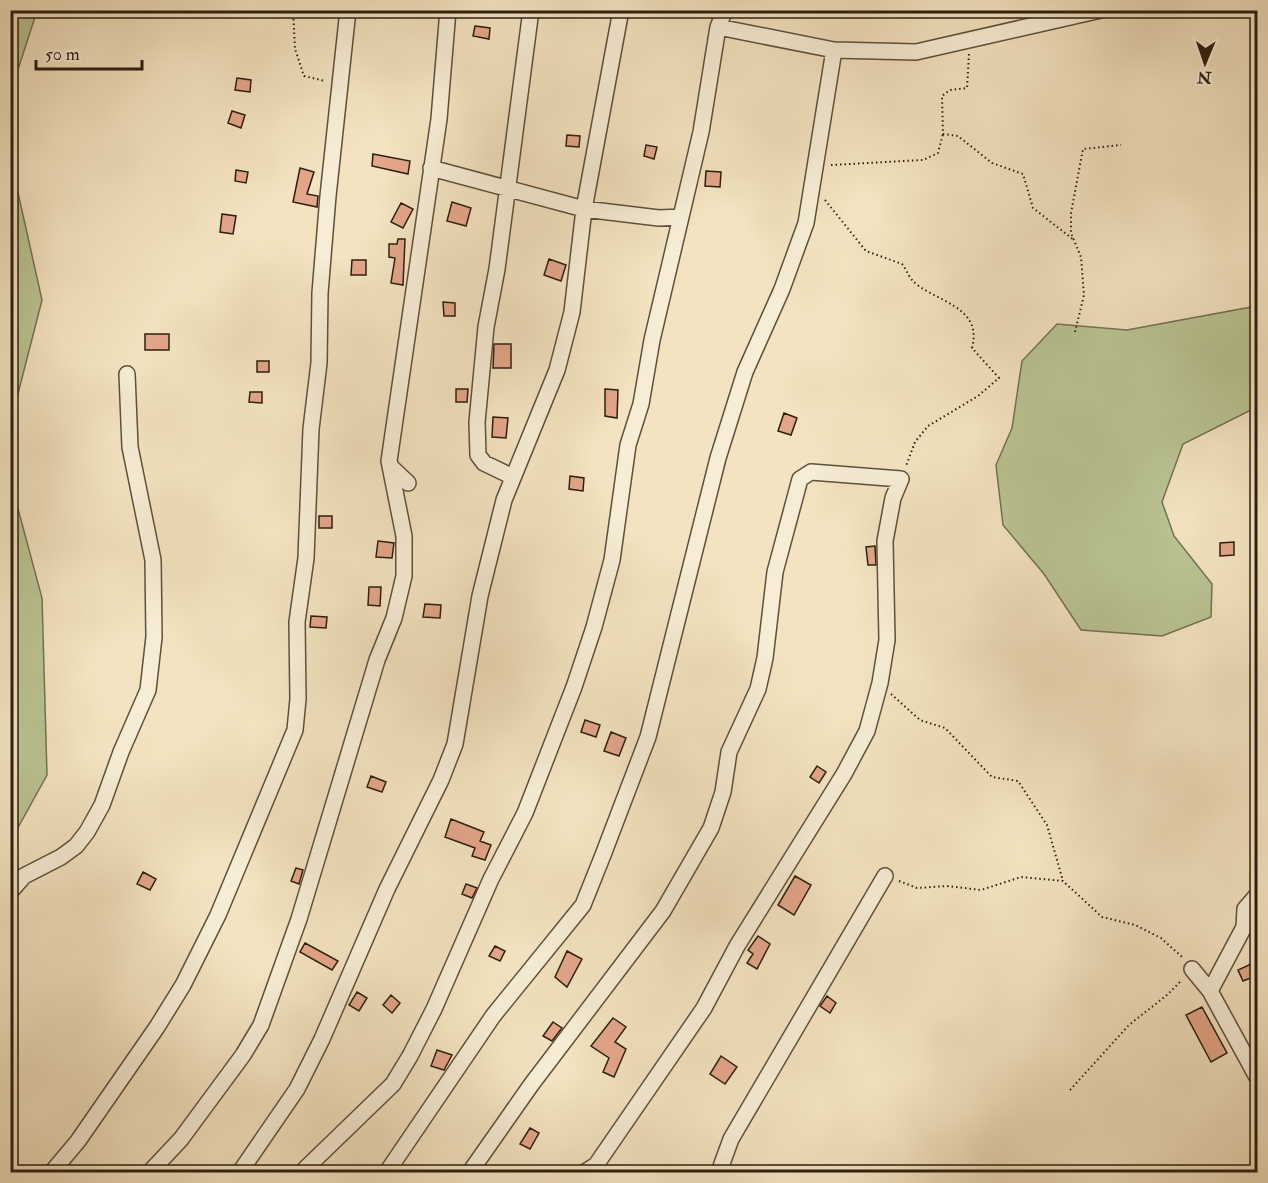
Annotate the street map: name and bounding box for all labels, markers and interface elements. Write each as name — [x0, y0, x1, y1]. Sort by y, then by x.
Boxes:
scale bar — [36, 33, 142, 71]
north arrow — [1175, 33, 1235, 93]
text: 50 m — [45, 43, 80, 66]
text: N — [1196, 67, 1213, 87]

